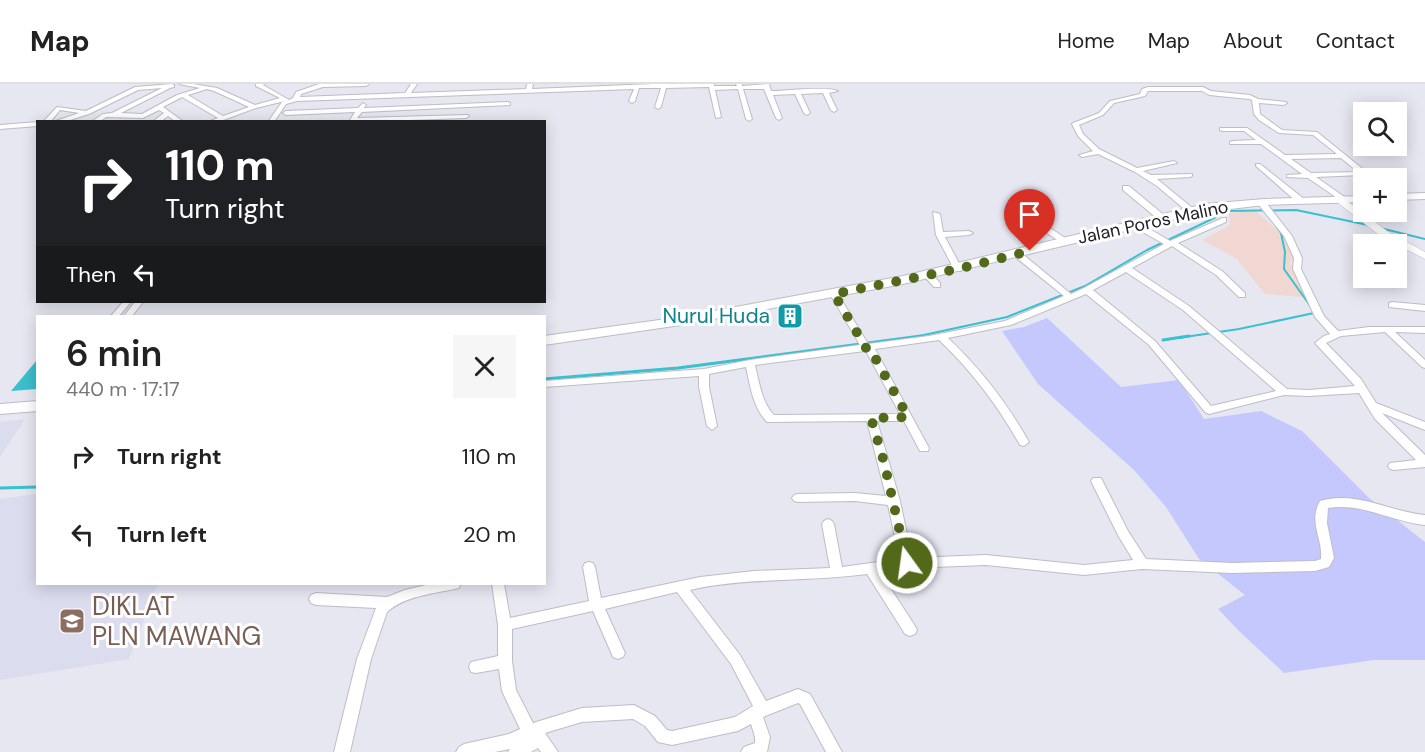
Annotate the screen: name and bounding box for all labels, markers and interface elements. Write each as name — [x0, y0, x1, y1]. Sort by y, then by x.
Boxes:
text: Map — [30, 23, 90, 60]
text: Home — [1057, 27, 1115, 55]
text: Map — [1148, 27, 1190, 55]
text: About — [1223, 27, 1283, 55]
text: Contact — [1316, 27, 1395, 55]
map controls — [1353, 102, 1407, 288]
button: search — [1353, 102, 1407, 156]
text: 110 m — [165, 138, 275, 193]
icon: right — [66, 144, 144, 222]
button: + — [1353, 168, 1407, 222]
pin — [1004, 189, 1055, 251]
text: Turn right — [165, 191, 285, 226]
street label: Jalan Poros Malino — [1075, 194, 1231, 250]
icon: arrive — [1013, 198, 1046, 231]
button: − — [1353, 234, 1407, 288]
icon: left — [128, 258, 161, 291]
text: Then — [66, 260, 116, 289]
building icon: Nurul Huda — [775, 301, 805, 331]
place label: Nurul Huda — [662, 302, 770, 330]
text: 6 min — [66, 330, 162, 377]
button: close — [453, 335, 516, 398]
text: 440 m · 17:17 — [66, 376, 180, 402]
icon: right — [66, 440, 99, 473]
text: Turn right — [117, 442, 222, 471]
text: 110 m — [462, 442, 516, 471]
icon: left — [66, 518, 99, 551]
text: Turn left — [117, 520, 207, 549]
text: 20 m — [463, 520, 516, 549]
position arrow — [875, 531, 939, 595]
place label: DIKLAT PLN MAWANG — [92, 589, 261, 653]
school or university icon: DIKLAT PLN MAWANG — [57, 606, 87, 636]

